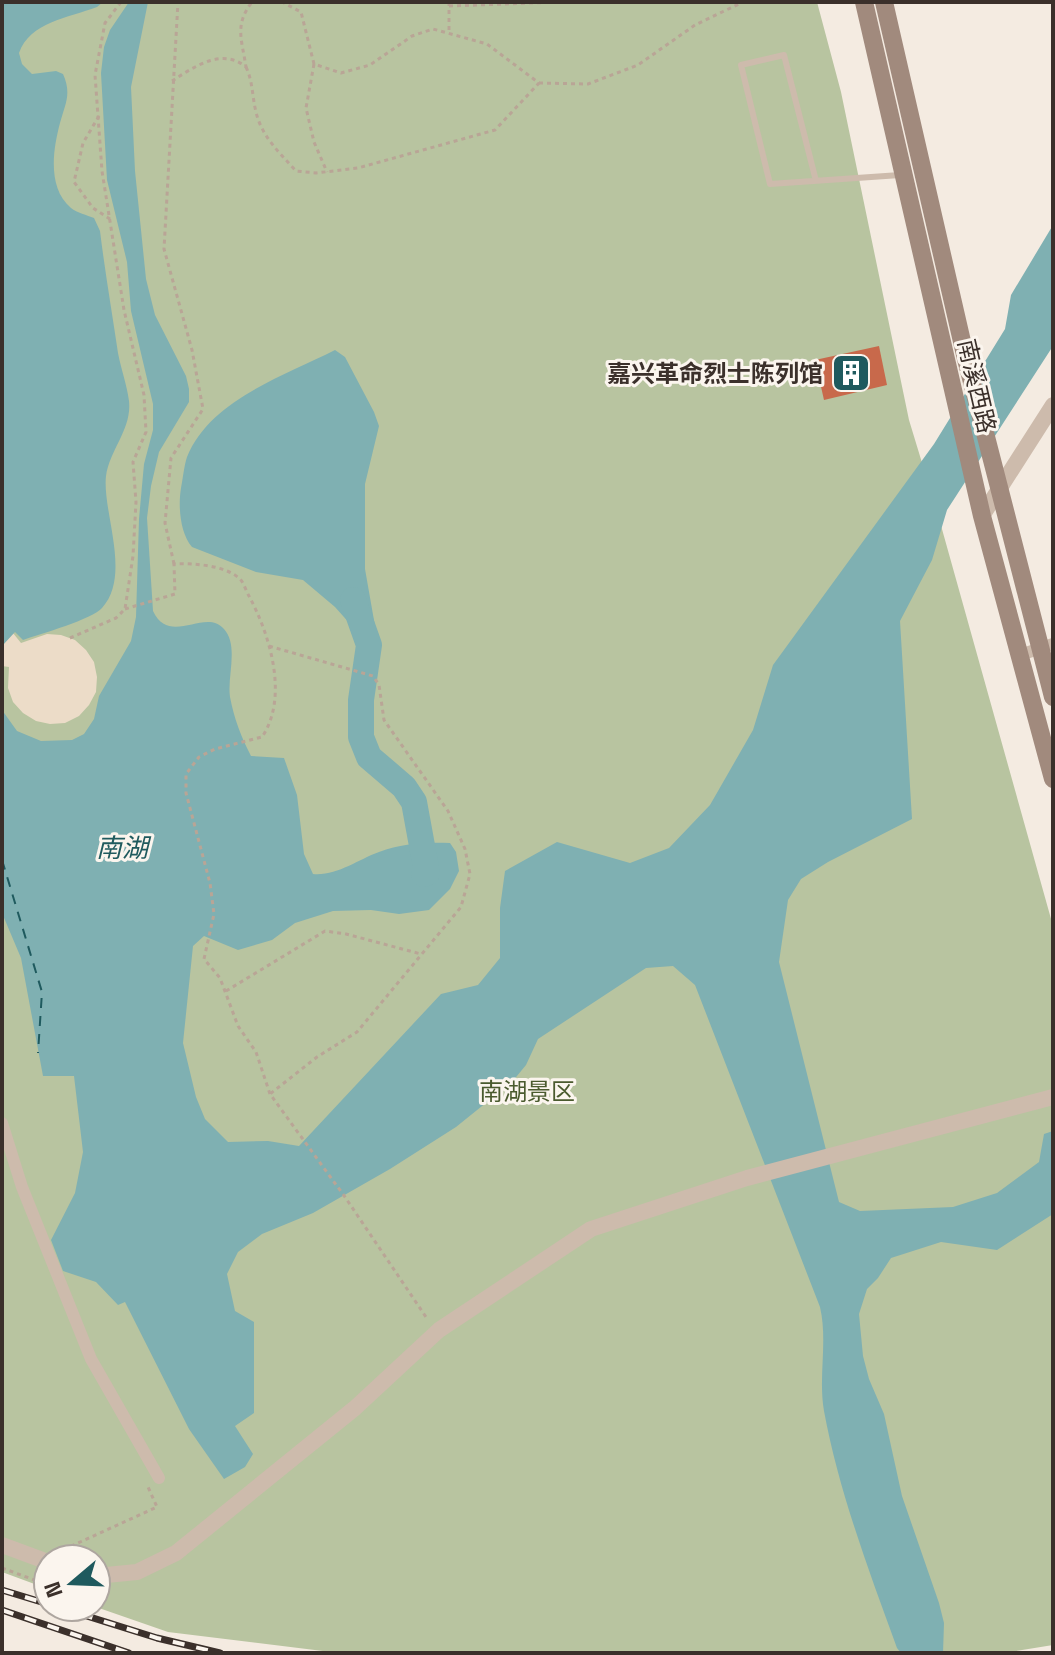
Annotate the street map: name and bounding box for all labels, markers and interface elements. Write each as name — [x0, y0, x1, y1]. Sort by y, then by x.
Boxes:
street label: 南溪西路 — [951, 336, 1003, 436]
building icon: 嘉兴革命烈士陈列馆 — [830, 352, 872, 394]
place label: 嘉兴革命烈士陈列馆 — [607, 358, 823, 389]
water label: 南湖 — [96, 831, 152, 865]
park label: 南湖景区 — [479, 1076, 575, 1107]
north arrow — [32, 1543, 112, 1623]
text: N — [37, 1578, 69, 1601]

